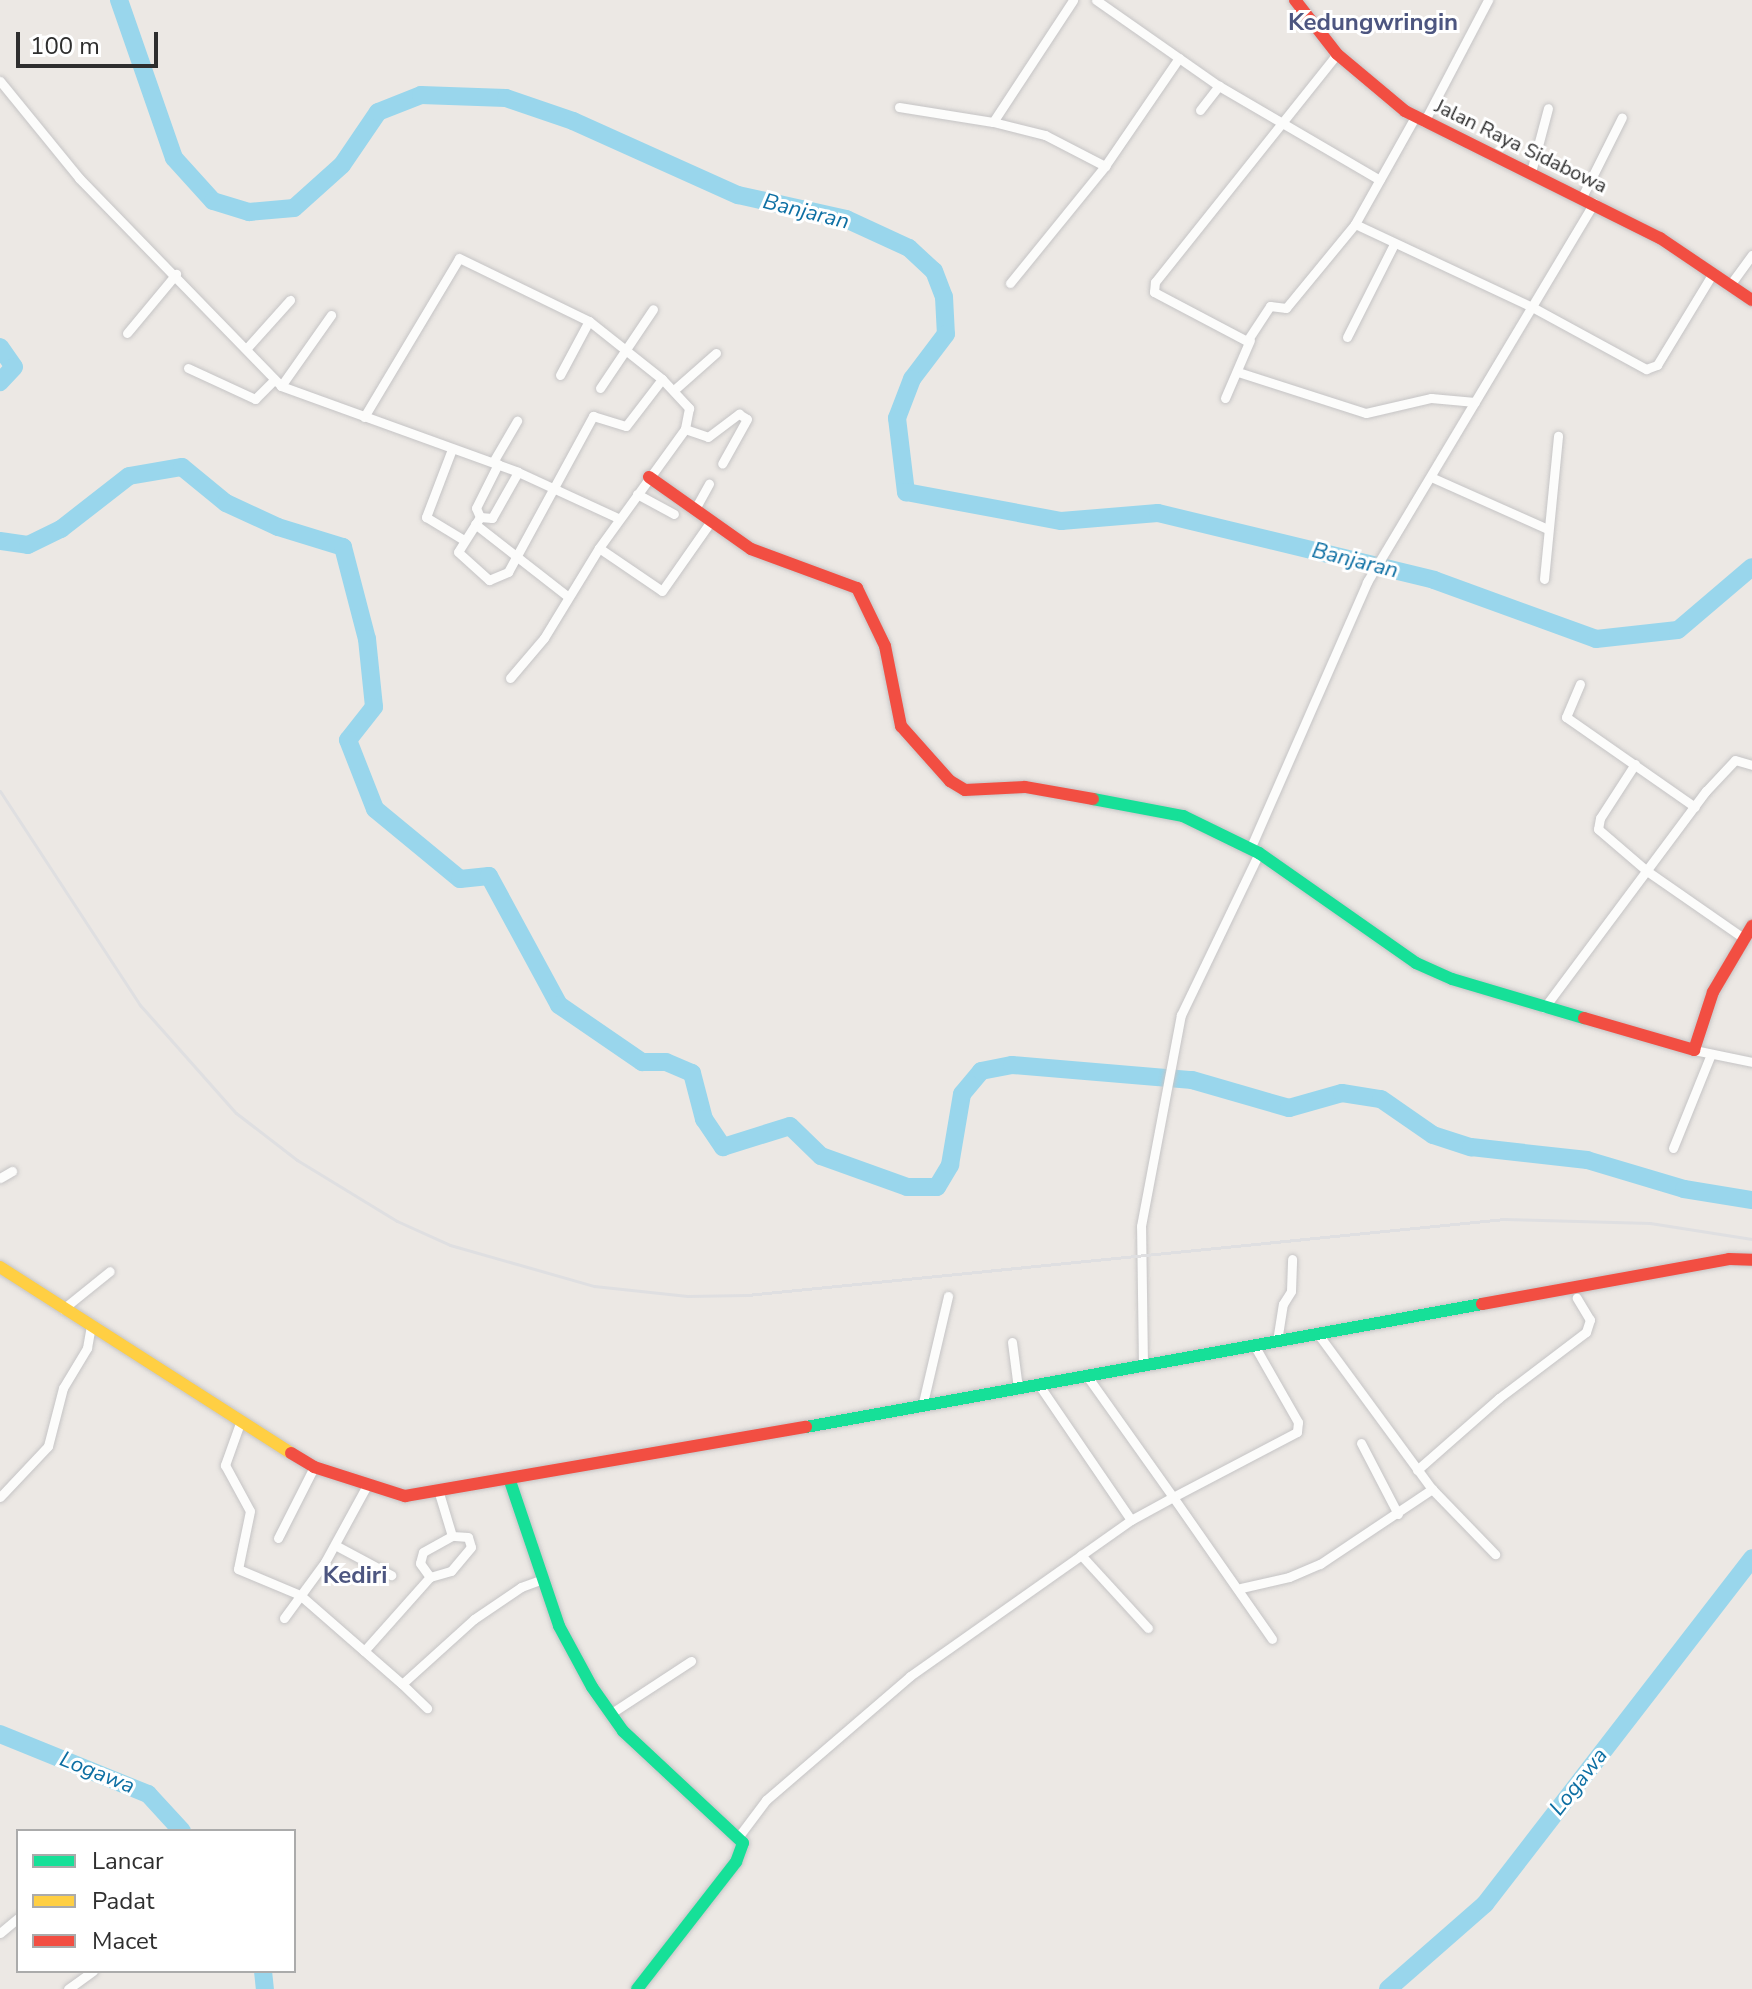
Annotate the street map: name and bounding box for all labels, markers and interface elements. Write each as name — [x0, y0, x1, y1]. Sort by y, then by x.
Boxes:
district label: Kedungwringin — [1288, 9, 1458, 37]
scale bar — [20, 16, 162, 66]
text: 100 m — [30, 30, 100, 62]
street label: Jalan Raya Sidabowa — [1431, 94, 1611, 198]
water label: Banjaran — [760, 189, 852, 235]
water label: Banjaran — [1309, 538, 1401, 584]
district label: Kediri — [323, 1562, 387, 1590]
water label: Logawa — [1544, 1743, 1614, 1821]
water label: Logawa — [56, 1746, 138, 1800]
legend — [16, 1829, 296, 1973]
text: Lancar — [92, 1845, 164, 1877]
text: Padat — [92, 1885, 154, 1917]
text: Macet — [92, 1925, 157, 1957]

